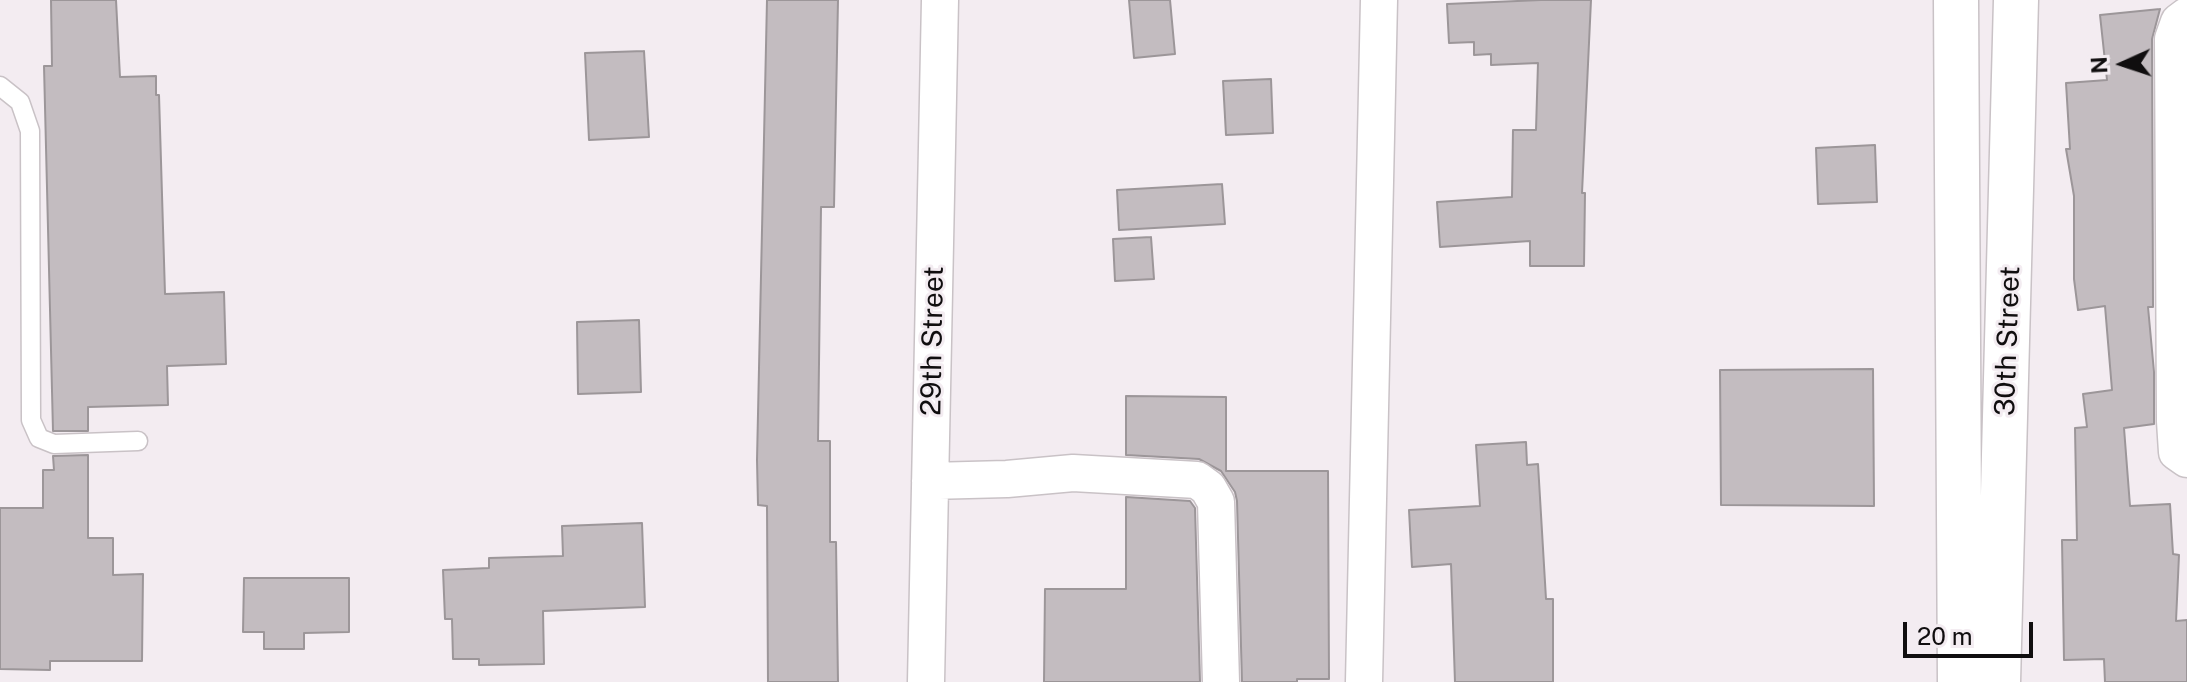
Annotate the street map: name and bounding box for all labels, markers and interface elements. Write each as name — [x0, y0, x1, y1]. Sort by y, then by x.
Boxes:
north arrow — [2083, 24, 2163, 104]
text: N — [2086, 56, 2112, 75]
street label: 30th Street — [1989, 265, 2027, 417]
street label: 29th Street — [915, 266, 951, 416]
scale bar — [1907, 606, 2037, 656]
text: 20 m — [1917, 622, 1973, 650]

